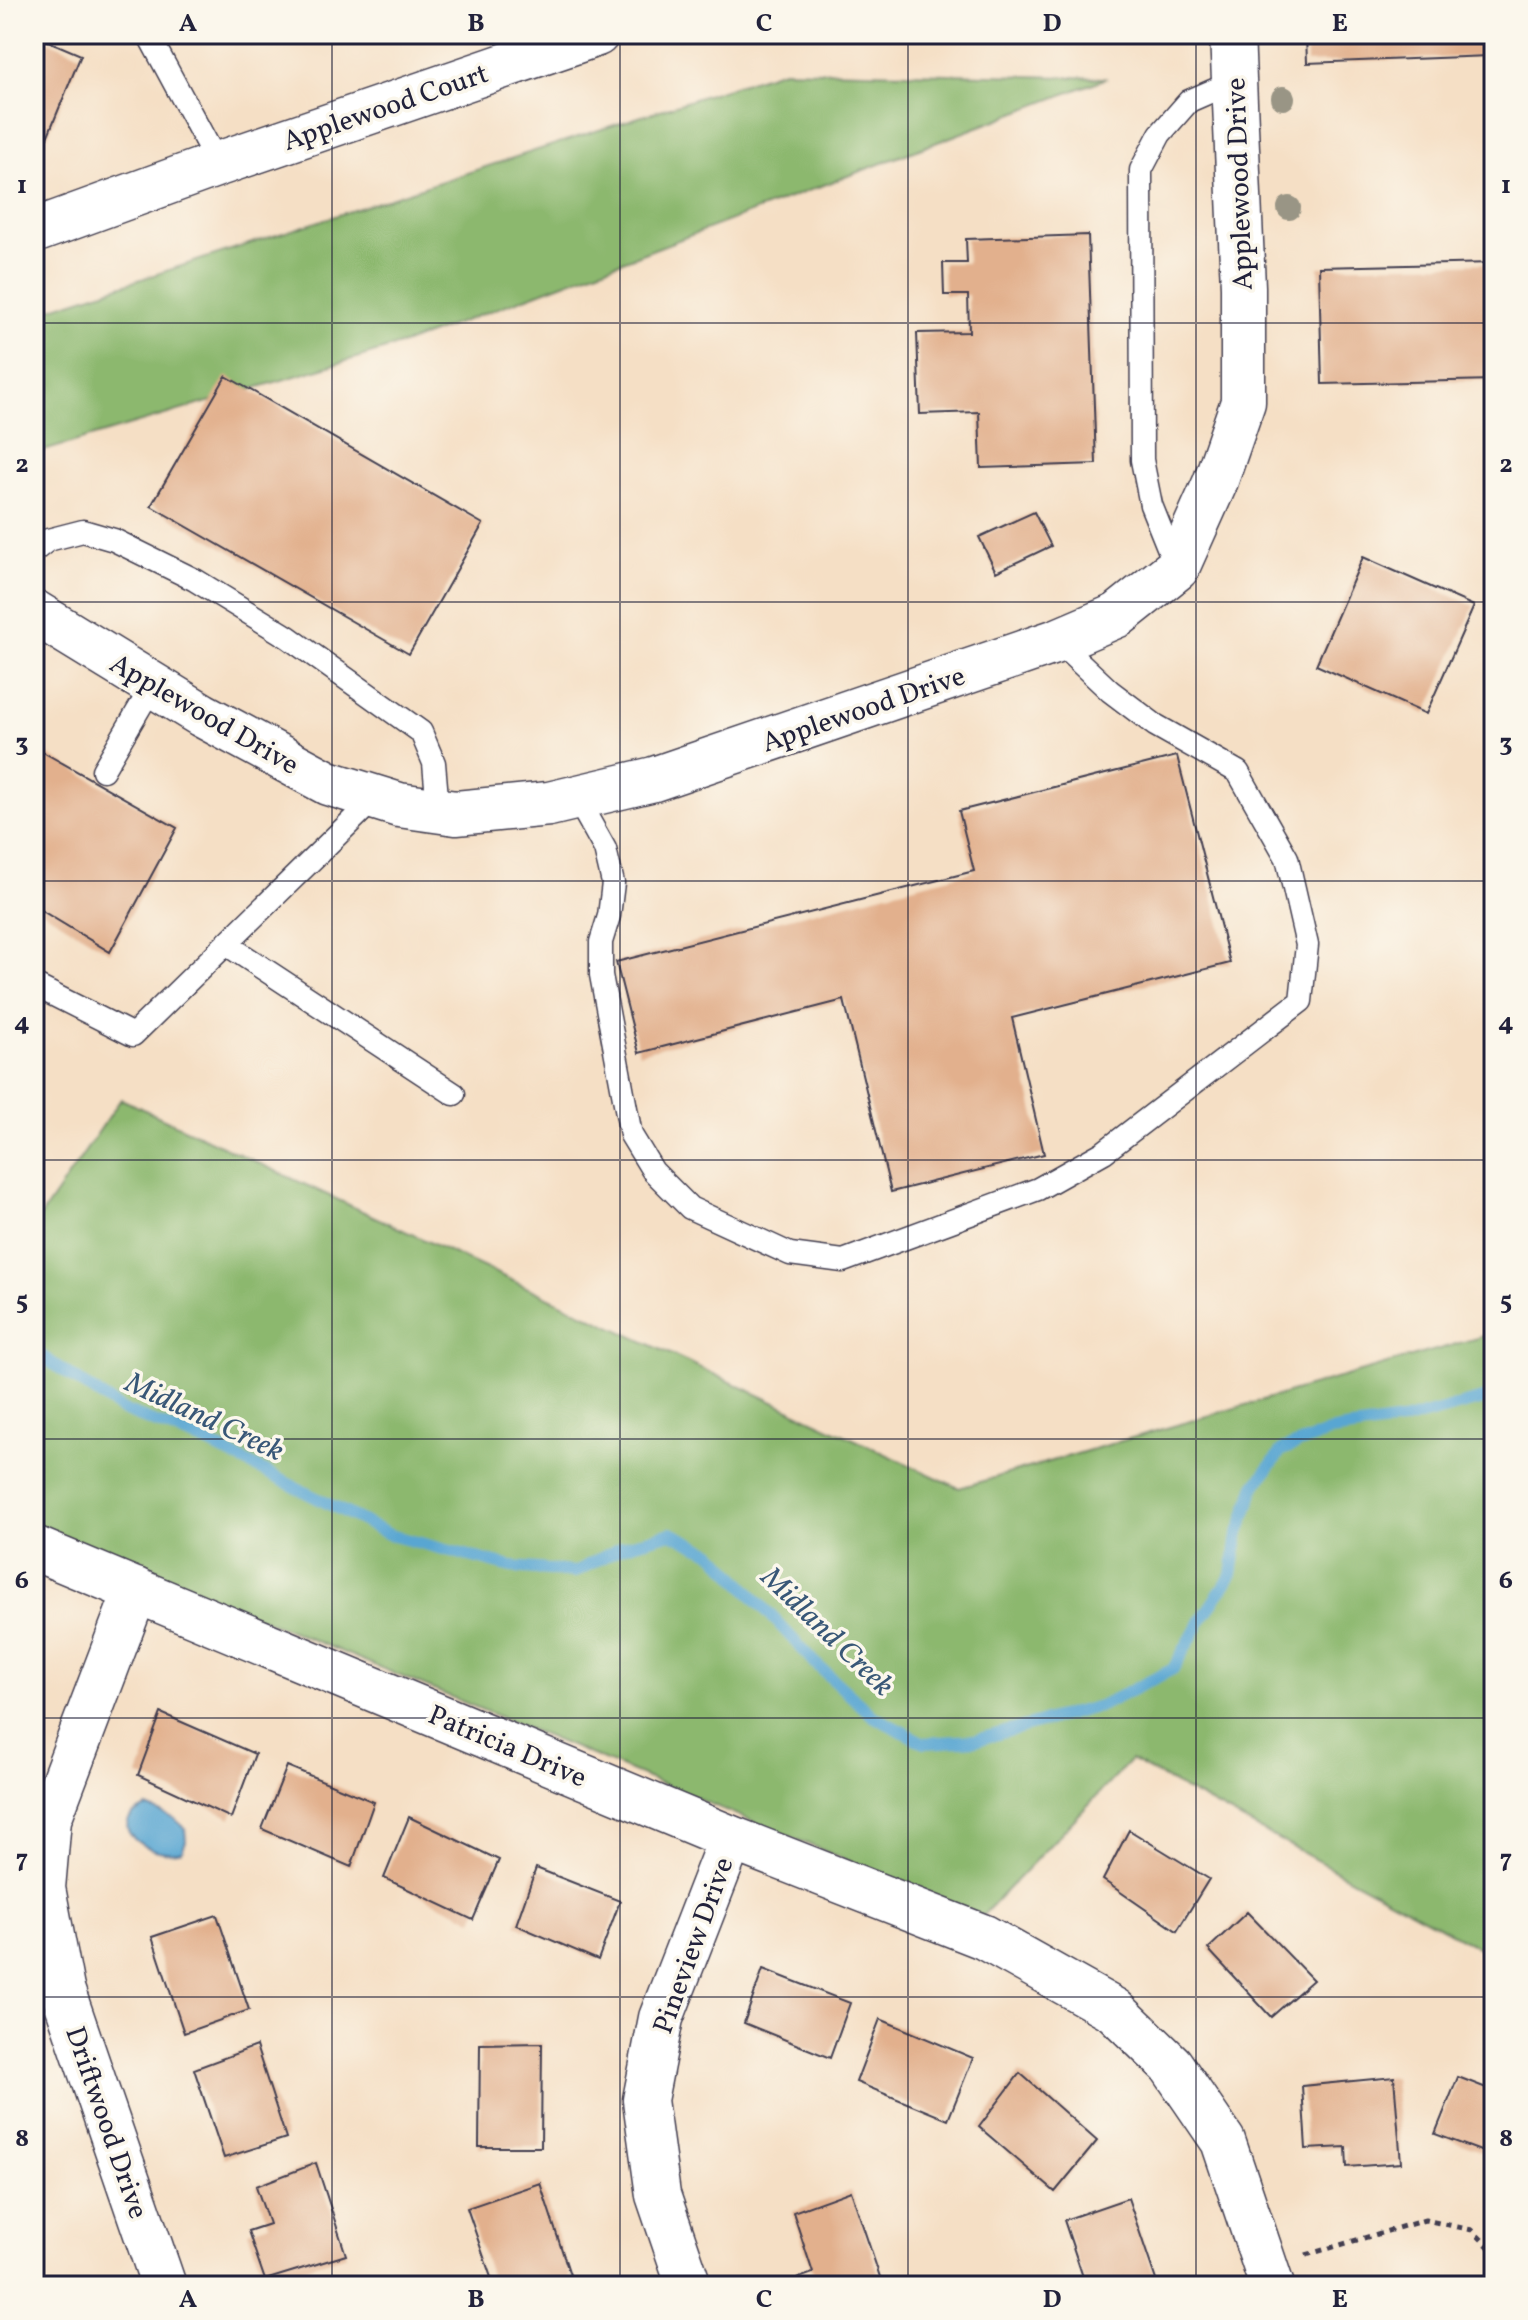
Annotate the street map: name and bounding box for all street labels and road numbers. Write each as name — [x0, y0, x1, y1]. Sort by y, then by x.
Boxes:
street label: Applewood Court — [278, 55, 494, 162]
street label: Applewood Drive — [1217, 77, 1264, 291]
street label: Applewood Drive — [102, 645, 306, 785]
street label: Applewood Drive — [757, 657, 971, 763]
street label: Patricia Drive — [422, 1696, 592, 1798]
street label: Pineview Drive — [644, 1852, 744, 2040]
street label: Driftwood Drive — [55, 2022, 157, 2224]

